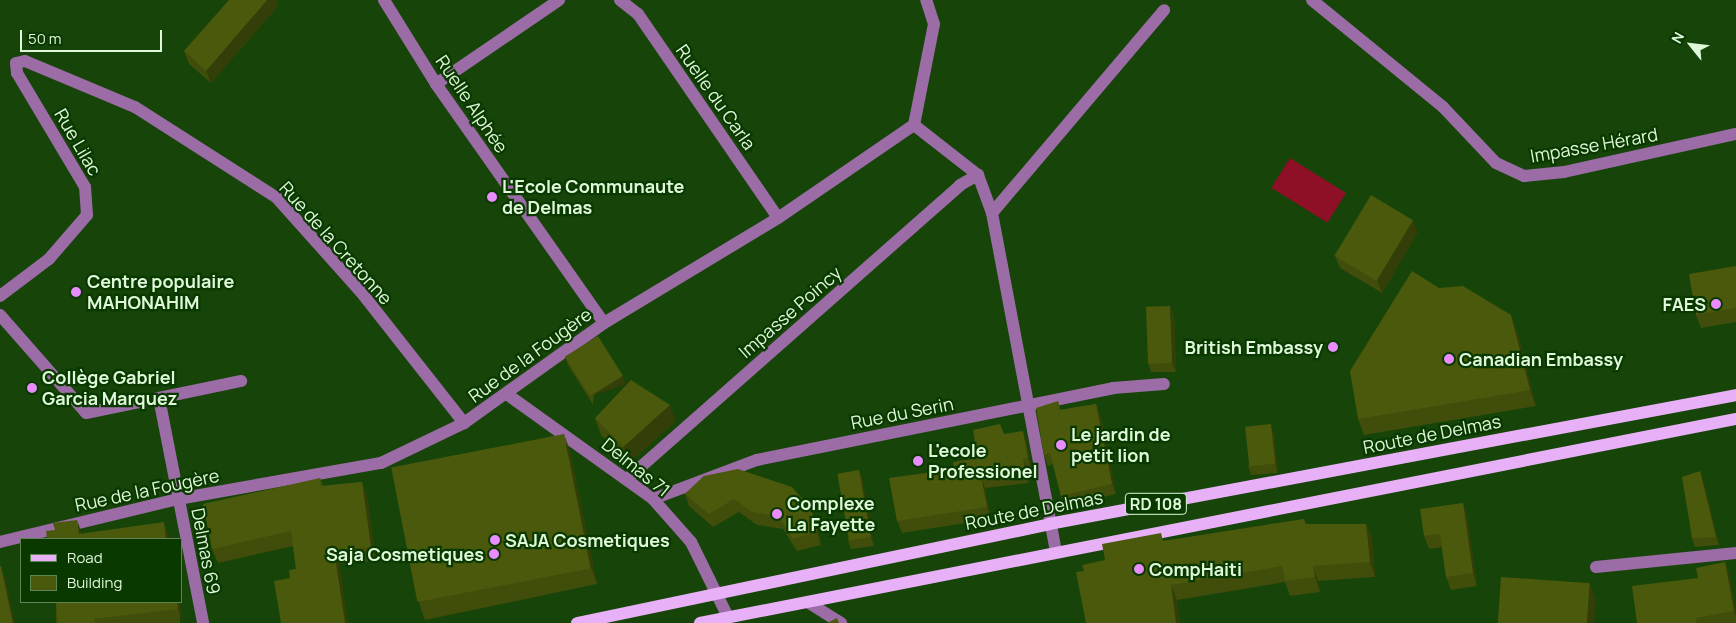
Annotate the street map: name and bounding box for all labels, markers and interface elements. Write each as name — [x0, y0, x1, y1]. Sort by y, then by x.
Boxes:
scale bar — [22, 20, 165, 52]
north arrow — [1666, 20, 1716, 70]
text: 50 m — [28, 28, 62, 49]
text: N — [1667, 28, 1688, 46]
street label: Ruelle du Carla — [672, 40, 760, 154]
street label: Ruelle Alphée — [431, 51, 513, 157]
street label: Rue Lilac — [50, 105, 106, 179]
street label: Impasse Hérard — [1529, 123, 1659, 167]
place label: L'Ecole Communaute de Delmas — [502, 176, 684, 218]
street label: Rue de la Cretonne — [275, 177, 397, 309]
marker: L'Ecole Communaute de Delmas — [486, 191, 498, 203]
street label: Impasse Poincy — [734, 262, 846, 362]
place label: Centre populaire MAHONAHIM — [87, 271, 234, 314]
marker: Centre populaire MAHONAHIM — [69, 285, 83, 299]
place label: FAES — [1662, 293, 1706, 315]
marker: FAES — [1710, 298, 1722, 310]
street label: Rue de la Fougère — [464, 303, 596, 407]
place label: British Embassy — [1185, 336, 1323, 358]
marker: British Embassy — [1327, 341, 1339, 353]
place label: Canadian Embassy — [1459, 348, 1623, 370]
marker: Canadian Embassy — [1443, 353, 1455, 365]
place label: Collège Gabriel Garcia Marquez — [42, 367, 177, 409]
marker: Collège Gabriel Garcia Marquez — [26, 382, 38, 394]
street label: Rue du Serin — [849, 392, 955, 434]
street label: Route de Delmas — [1361, 410, 1503, 458]
place label: Le jardin de petit lion — [1071, 424, 1171, 466]
street label: Delmas 71 — [598, 433, 674, 501]
marker: Le jardin de petit lion — [1055, 439, 1067, 451]
place label: L'ecole Professionel — [928, 440, 1038, 482]
marker: L'ecole Professionel — [912, 455, 924, 467]
street label: Rue de la Fougère — [73, 464, 221, 516]
street label: Route de Delmas — [963, 486, 1105, 534]
road number: RD 108 — [1125, 490, 1187, 518]
place label: Complexe La Fayette — [787, 493, 875, 536]
street label: Delmas 69 — [187, 506, 225, 596]
marker: Complexe La Fayette — [771, 508, 783, 520]
place label: SAJA Cosmetiques — [505, 529, 670, 551]
marker: SAJA Cosmetiques — [489, 534, 501, 546]
legend — [20, 538, 182, 603]
place label: Saja Cosmetiques — [326, 543, 484, 565]
text: Road — [67, 547, 103, 568]
marker: Saja Cosmetiques — [488, 548, 500, 560]
place label: CompHaiti — [1149, 558, 1242, 580]
marker: CompHaiti — [1133, 563, 1145, 575]
text: Building — [67, 572, 122, 593]

